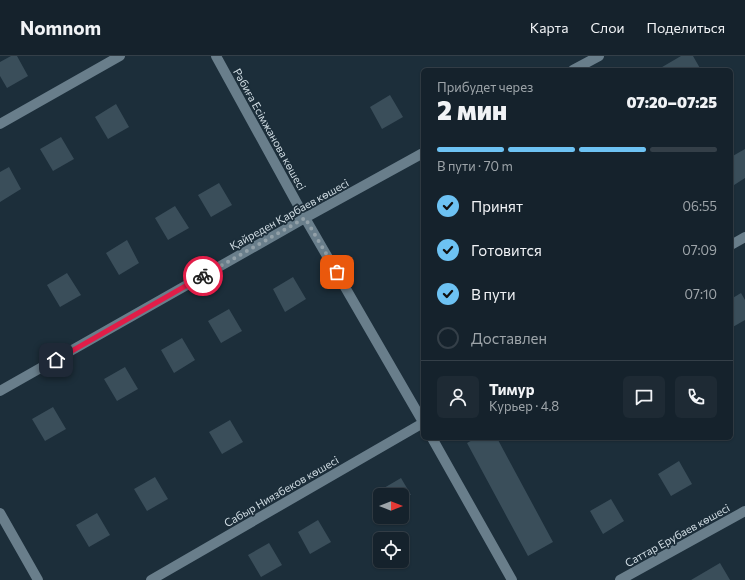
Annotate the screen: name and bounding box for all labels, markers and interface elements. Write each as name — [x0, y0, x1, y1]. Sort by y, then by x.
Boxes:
text: Nomnom — [20, 16, 101, 39]
text: Карта — [530, 19, 568, 36]
text: Слои — [590, 19, 625, 36]
text: Поделиться — [647, 19, 725, 36]
street label: Рәбиға Есімжанова көшесі — [231, 66, 309, 192]
text: Прибудет через — [437, 79, 533, 95]
text: 07:20–07:25 — [626, 93, 717, 111]
text: 2 мин — [437, 94, 507, 125]
text: В пути · 70 m — [437, 158, 513, 174]
street label: Қайреден Қарбаев көшесі — [227, 176, 351, 252]
icon: check — [437, 195, 459, 217]
text: Принят — [471, 197, 523, 215]
text: 06:55 — [683, 198, 717, 214]
icon: check — [437, 239, 459, 261]
text: Готовится — [471, 241, 542, 259]
text: 07:09 — [682, 242, 717, 258]
pin — [320, 255, 354, 289]
courier — [183, 256, 223, 296]
icon: bag — [326, 261, 348, 283]
icon: bike — [192, 265, 214, 287]
icon: check — [437, 283, 459, 305]
text: В пути — [471, 285, 516, 303]
text: 07:10 — [685, 286, 717, 302]
text: Доставлен — [471, 329, 547, 347]
pin — [39, 343, 73, 377]
icon: home — [45, 349, 67, 371]
button: person — [437, 376, 479, 418]
button: chat — [623, 376, 665, 418]
button: phone — [675, 376, 717, 418]
text: Тимур — [489, 380, 534, 398]
text: Курьер · 4.8 — [489, 398, 559, 414]
street label: Сабыр Ниязбеков көшесі — [221, 453, 341, 529]
north arrow — [373, 488, 409, 524]
map controls — [373, 488, 409, 568]
street label: Саттар Ерубаев көшесі — [622, 501, 732, 569]
button: locate — [373, 532, 409, 568]

